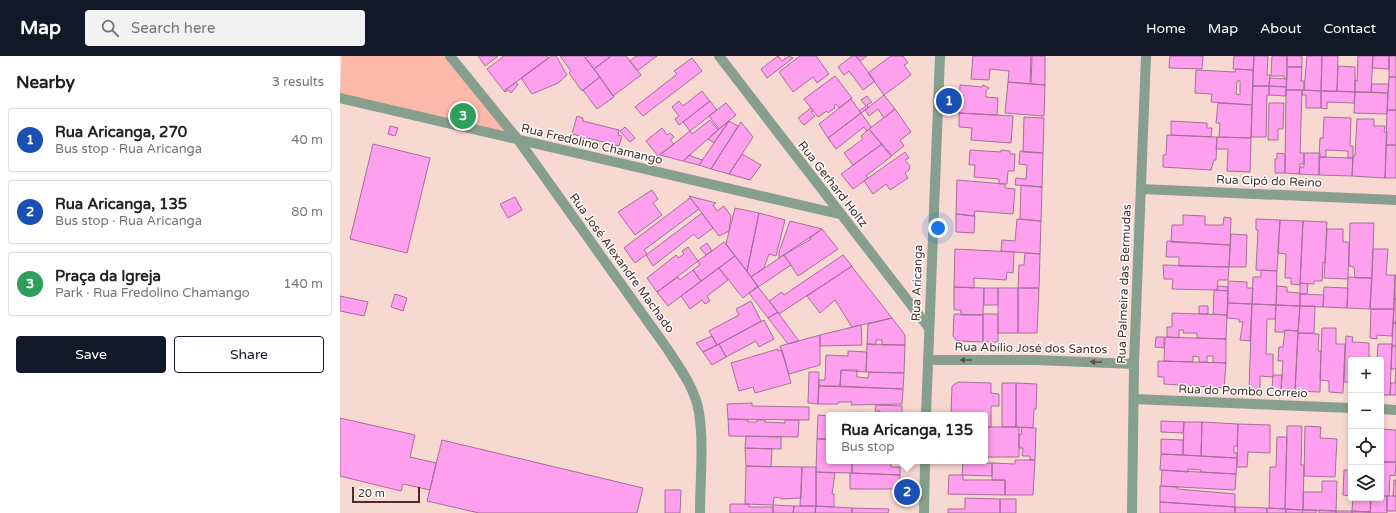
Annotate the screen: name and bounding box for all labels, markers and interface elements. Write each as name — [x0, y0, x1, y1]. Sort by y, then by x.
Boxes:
search box — [85, 10, 365, 46]
text: Map — [20, 17, 61, 39]
icon: search — [99, 17, 121, 39]
text: Search here — [131, 19, 215, 37]
text: Home — [1146, 20, 1186, 37]
text: Map — [1208, 20, 1238, 37]
text: About — [1260, 20, 1302, 37]
text: Contact — [1324, 20, 1376, 37]
text: Nearby — [16, 72, 75, 93]
text: 3 results — [272, 74, 324, 90]
pin: 1 — [936, 86, 962, 116]
pin: 3 — [450, 101, 476, 131]
street label: Rua Fredolino Chamango — [520, 121, 664, 167]
text: Rua Aricanga, 270 — [55, 123, 187, 141]
text: 1 — [26, 132, 34, 148]
text: 40 m — [291, 132, 323, 148]
street label: Rua Gerhard Holtz — [795, 138, 871, 230]
text: Bus stop · Rua Aricanga — [55, 141, 202, 157]
street label: Rua Cipó do Reino — [1216, 172, 1322, 190]
street label: Rua José Alexandre Machado — [567, 191, 677, 335]
text: Rua Aricanga, 135 — [55, 195, 187, 213]
text: 2 — [26, 204, 34, 220]
text: 80 m — [291, 204, 323, 220]
street label: Rua Palmeira das Bermudas — [1114, 204, 1134, 364]
text: Bus stop · Rua Aricanga — [55, 213, 202, 229]
your location — [928, 218, 948, 238]
street label: Rua Aricanga — [909, 244, 925, 322]
text: Praça da Igreja — [55, 267, 161, 285]
text: 3 — [26, 276, 34, 292]
text: 140 m — [283, 276, 323, 292]
text: Park · Rua Fredolino Chamango — [55, 285, 250, 301]
button: Save — [16, 336, 166, 373]
button: Share — [174, 336, 324, 373]
street label: Rua Abílio José dos Santos — [955, 340, 1108, 356]
one-way arrow — [959, 357, 972, 363]
map controls — [1348, 357, 1384, 501]
button: + — [1348, 357, 1384, 393]
one-way arrow — [1089, 359, 1102, 365]
street label: Rua do Pombo Correio — [1178, 382, 1308, 400]
button: − — [1348, 393, 1384, 429]
popup — [826, 412, 988, 464]
text: Rua Aricanga, 135 — [841, 421, 973, 439]
button: locate — [1348, 429, 1384, 465]
text: Bus stop — [841, 439, 895, 455]
button: layers — [1348, 465, 1384, 501]
pin: 2 — [894, 477, 920, 507]
scale bar — [352, 485, 420, 504]
text: 20 m — [358, 487, 385, 500]

